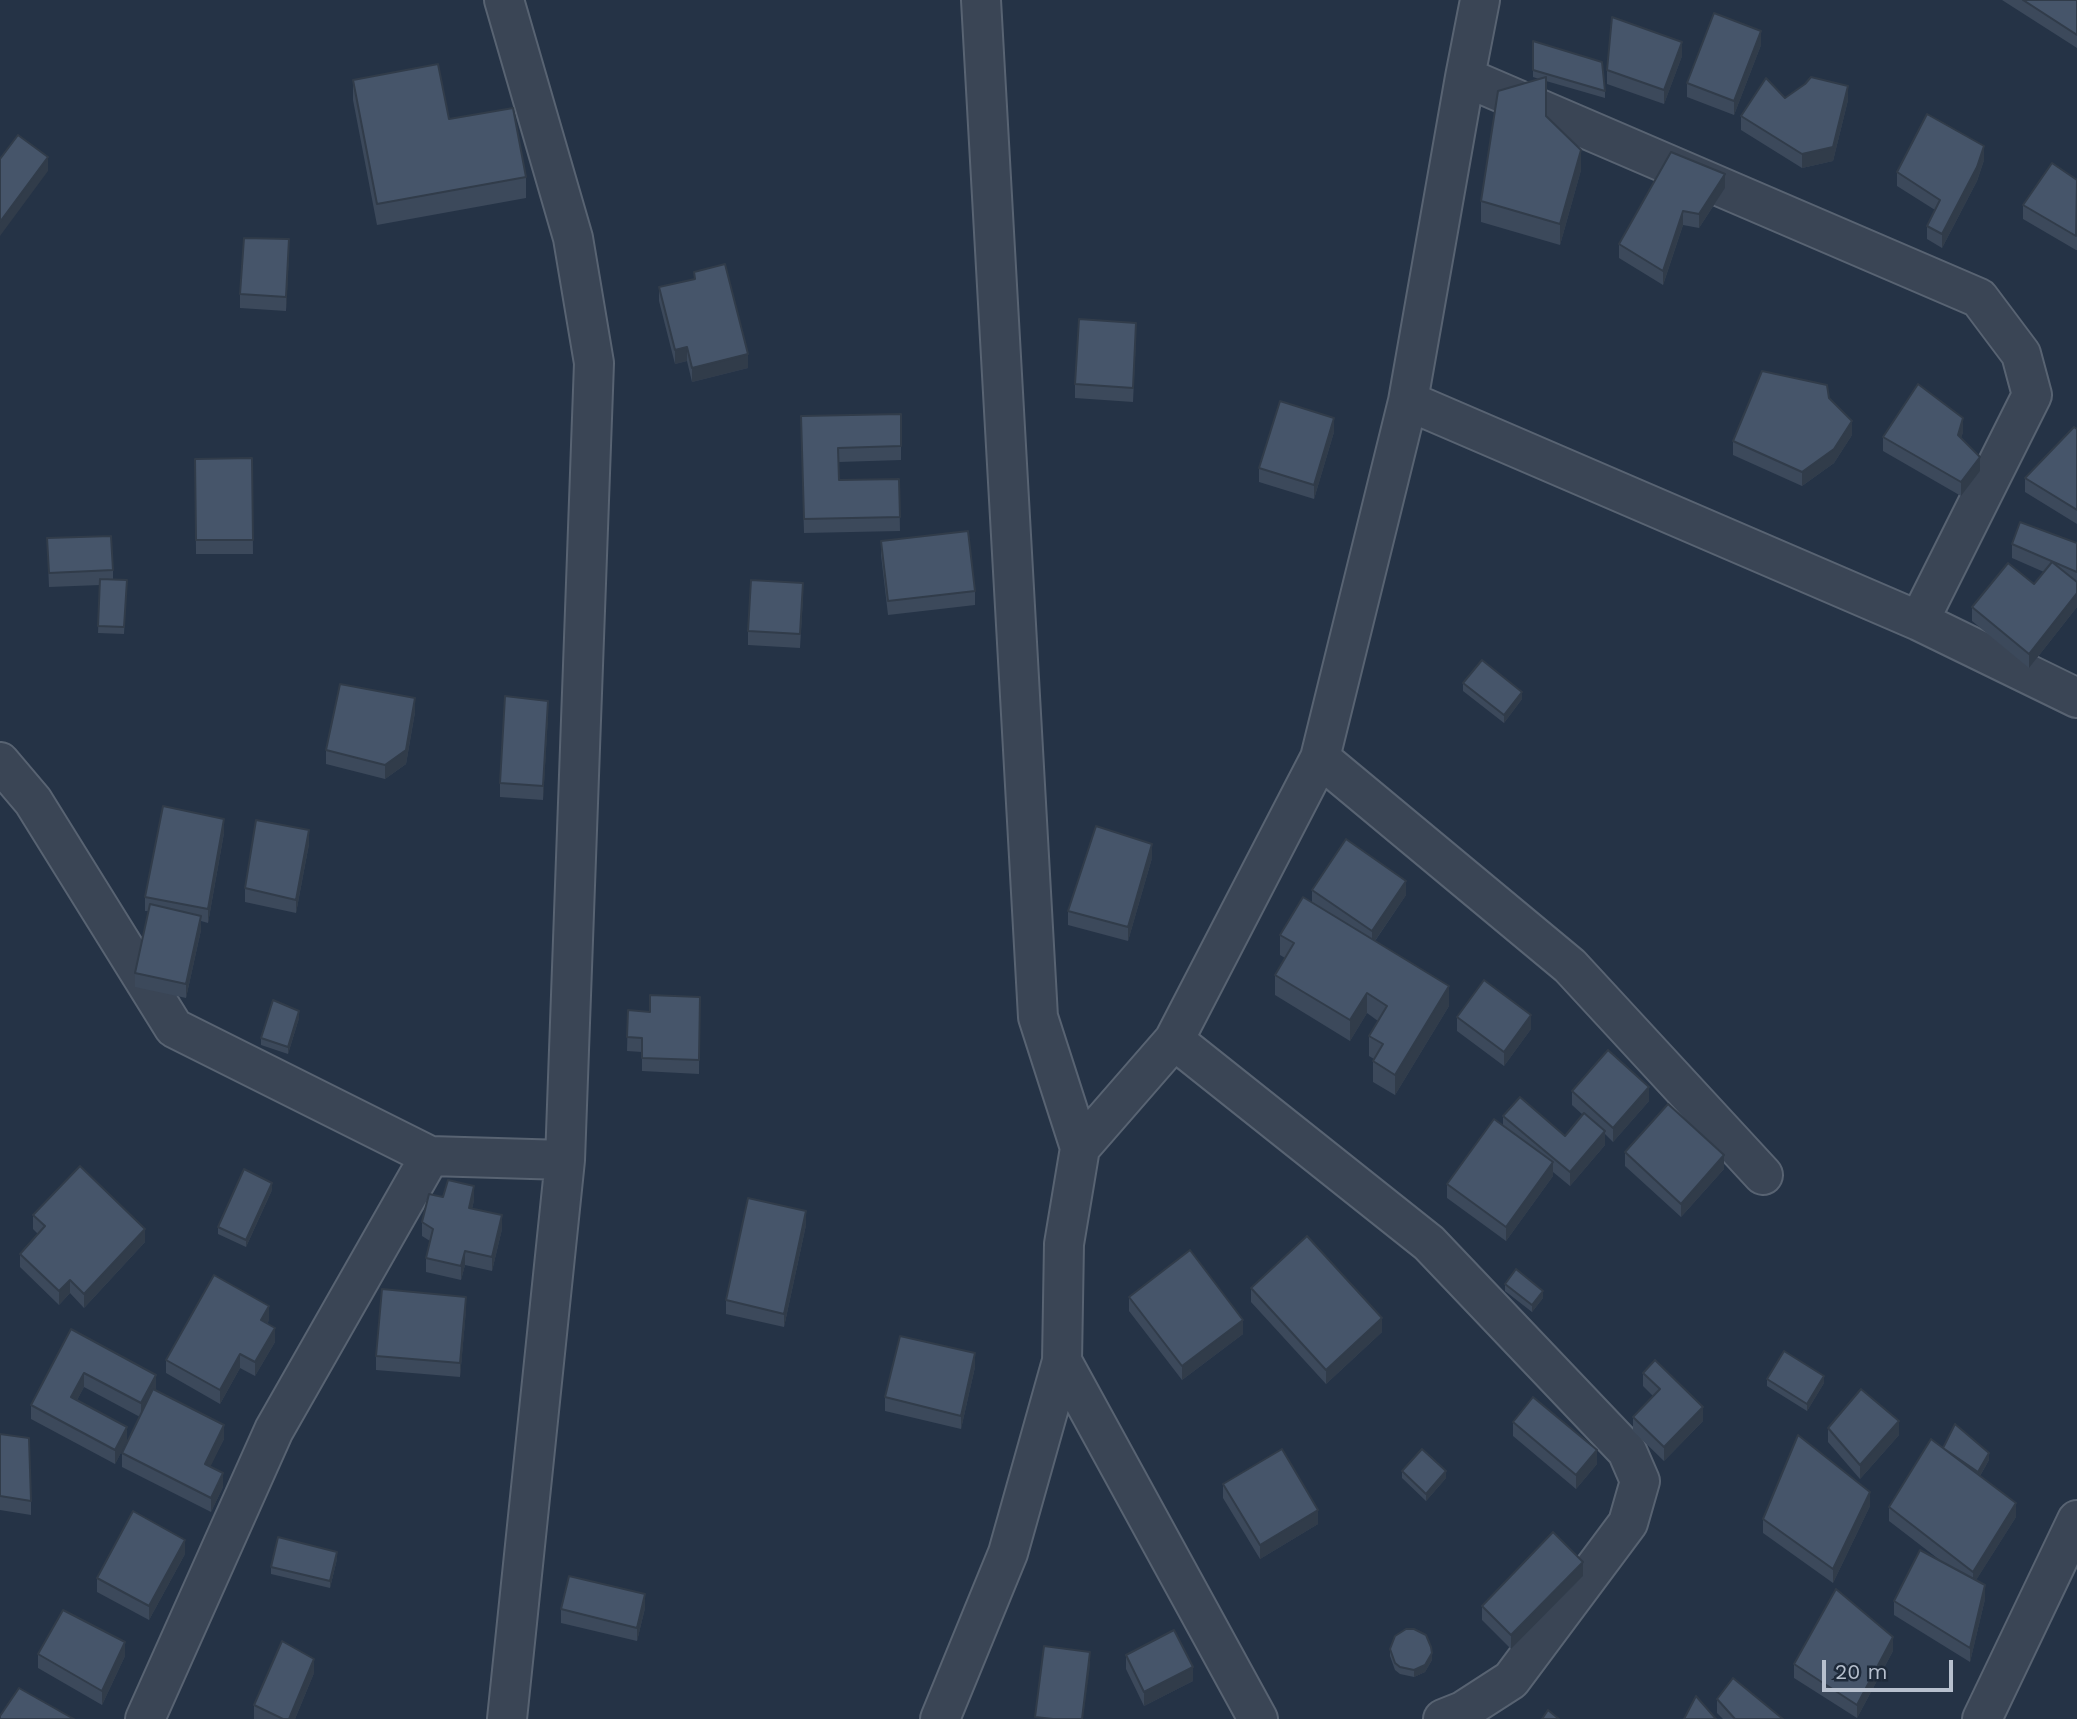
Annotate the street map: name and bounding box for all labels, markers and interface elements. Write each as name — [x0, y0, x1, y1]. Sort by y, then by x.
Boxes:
scale bar — [1825, 1646, 1956, 1690]
text: 20 m — [1835, 1659, 1887, 1684]

